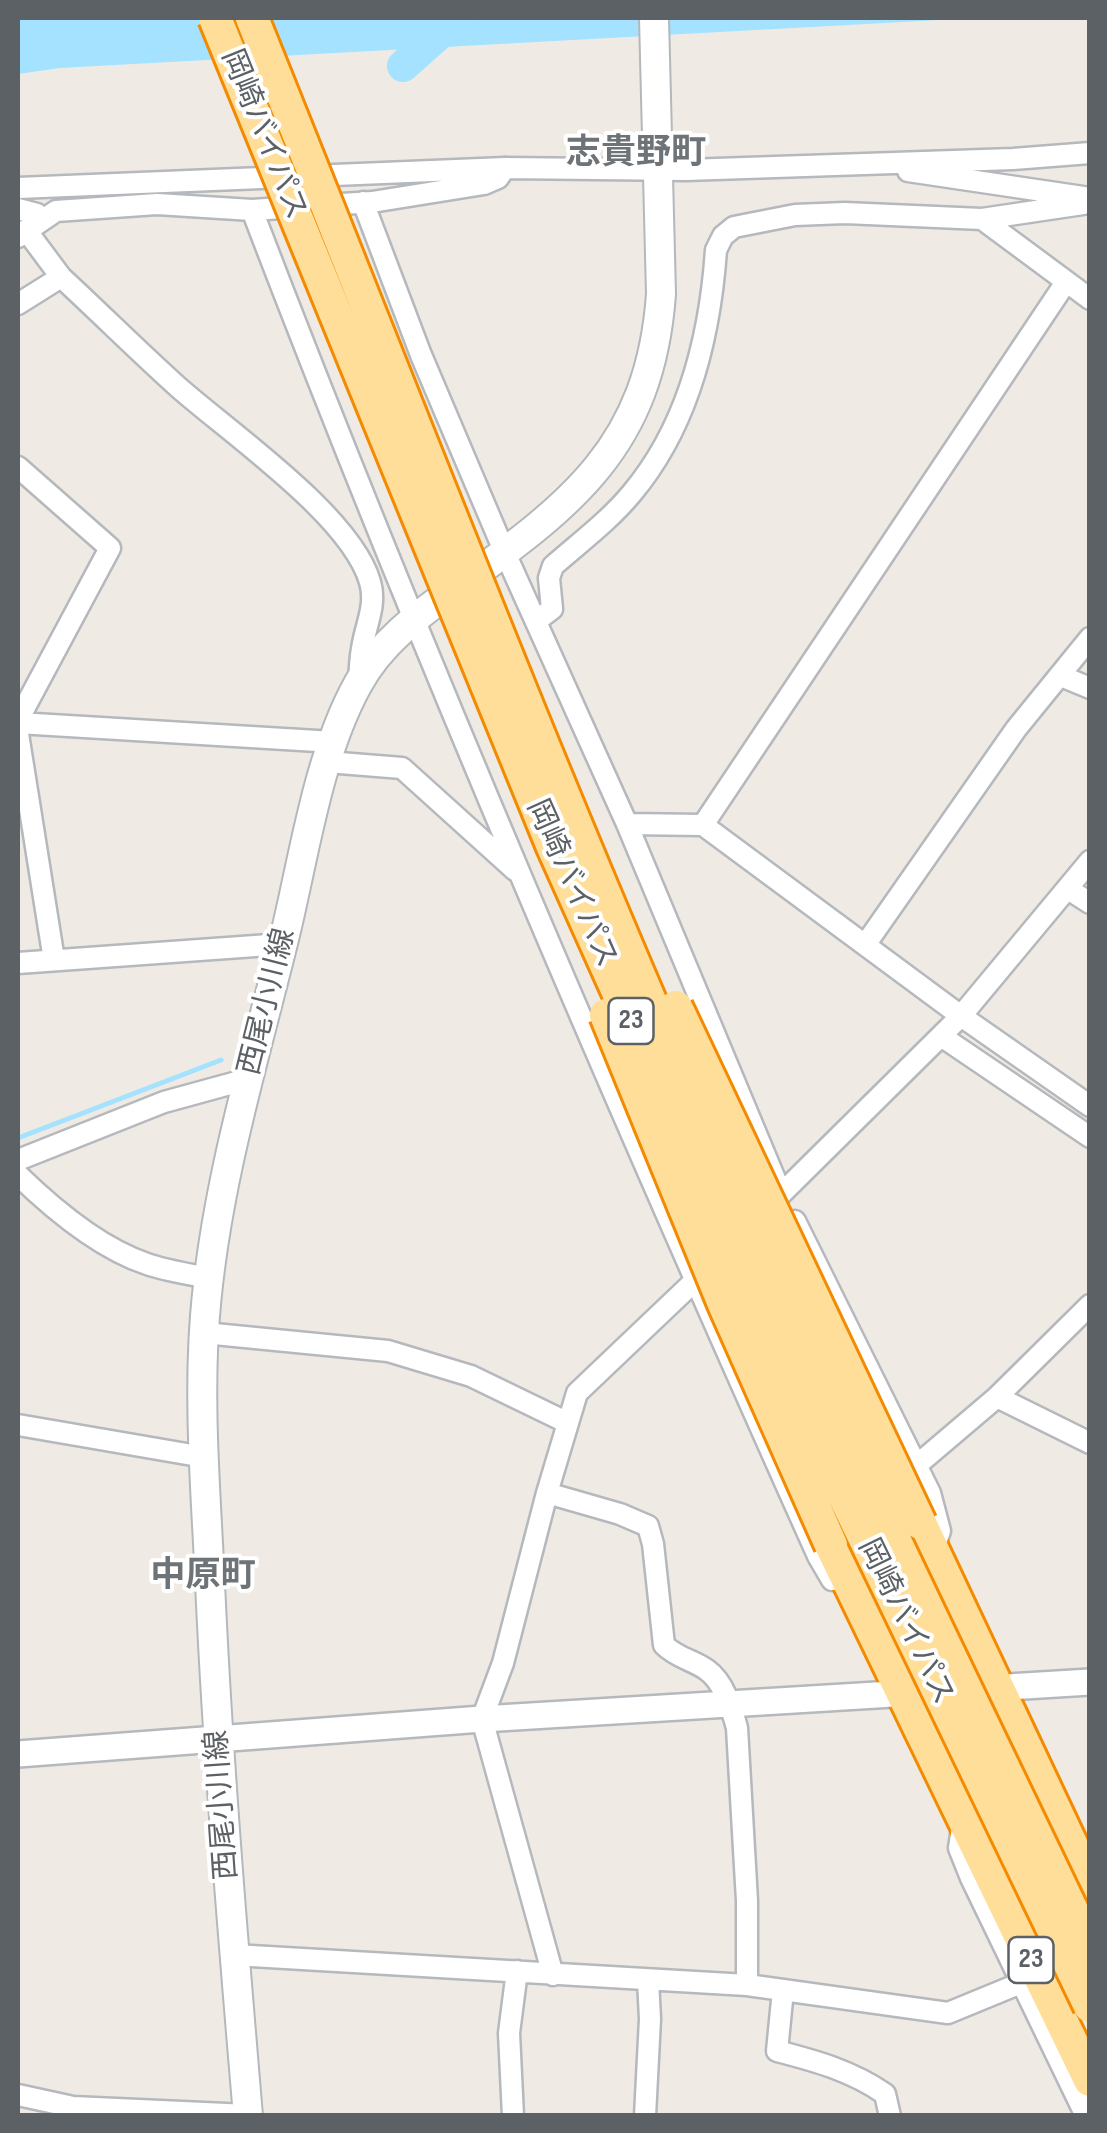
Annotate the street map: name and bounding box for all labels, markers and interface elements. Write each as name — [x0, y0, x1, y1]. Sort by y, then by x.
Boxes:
street label: 岡崎バイパス — [213, 45, 313, 225]
district label: 志貴野町 — [566, 133, 706, 175]
street label: 岡崎バイパス — [518, 794, 624, 974]
street label: 西尾小川線 — [232, 925, 304, 1079]
road number: 23 — [608, 998, 654, 1044]
street label: 岡崎バイパス — [849, 1533, 961, 1711]
district label: 中原町 — [151, 1556, 255, 1598]
street label: 西尾小川線 — [200, 1729, 246, 1881]
road number: 23 — [1008, 1937, 1054, 1983]

